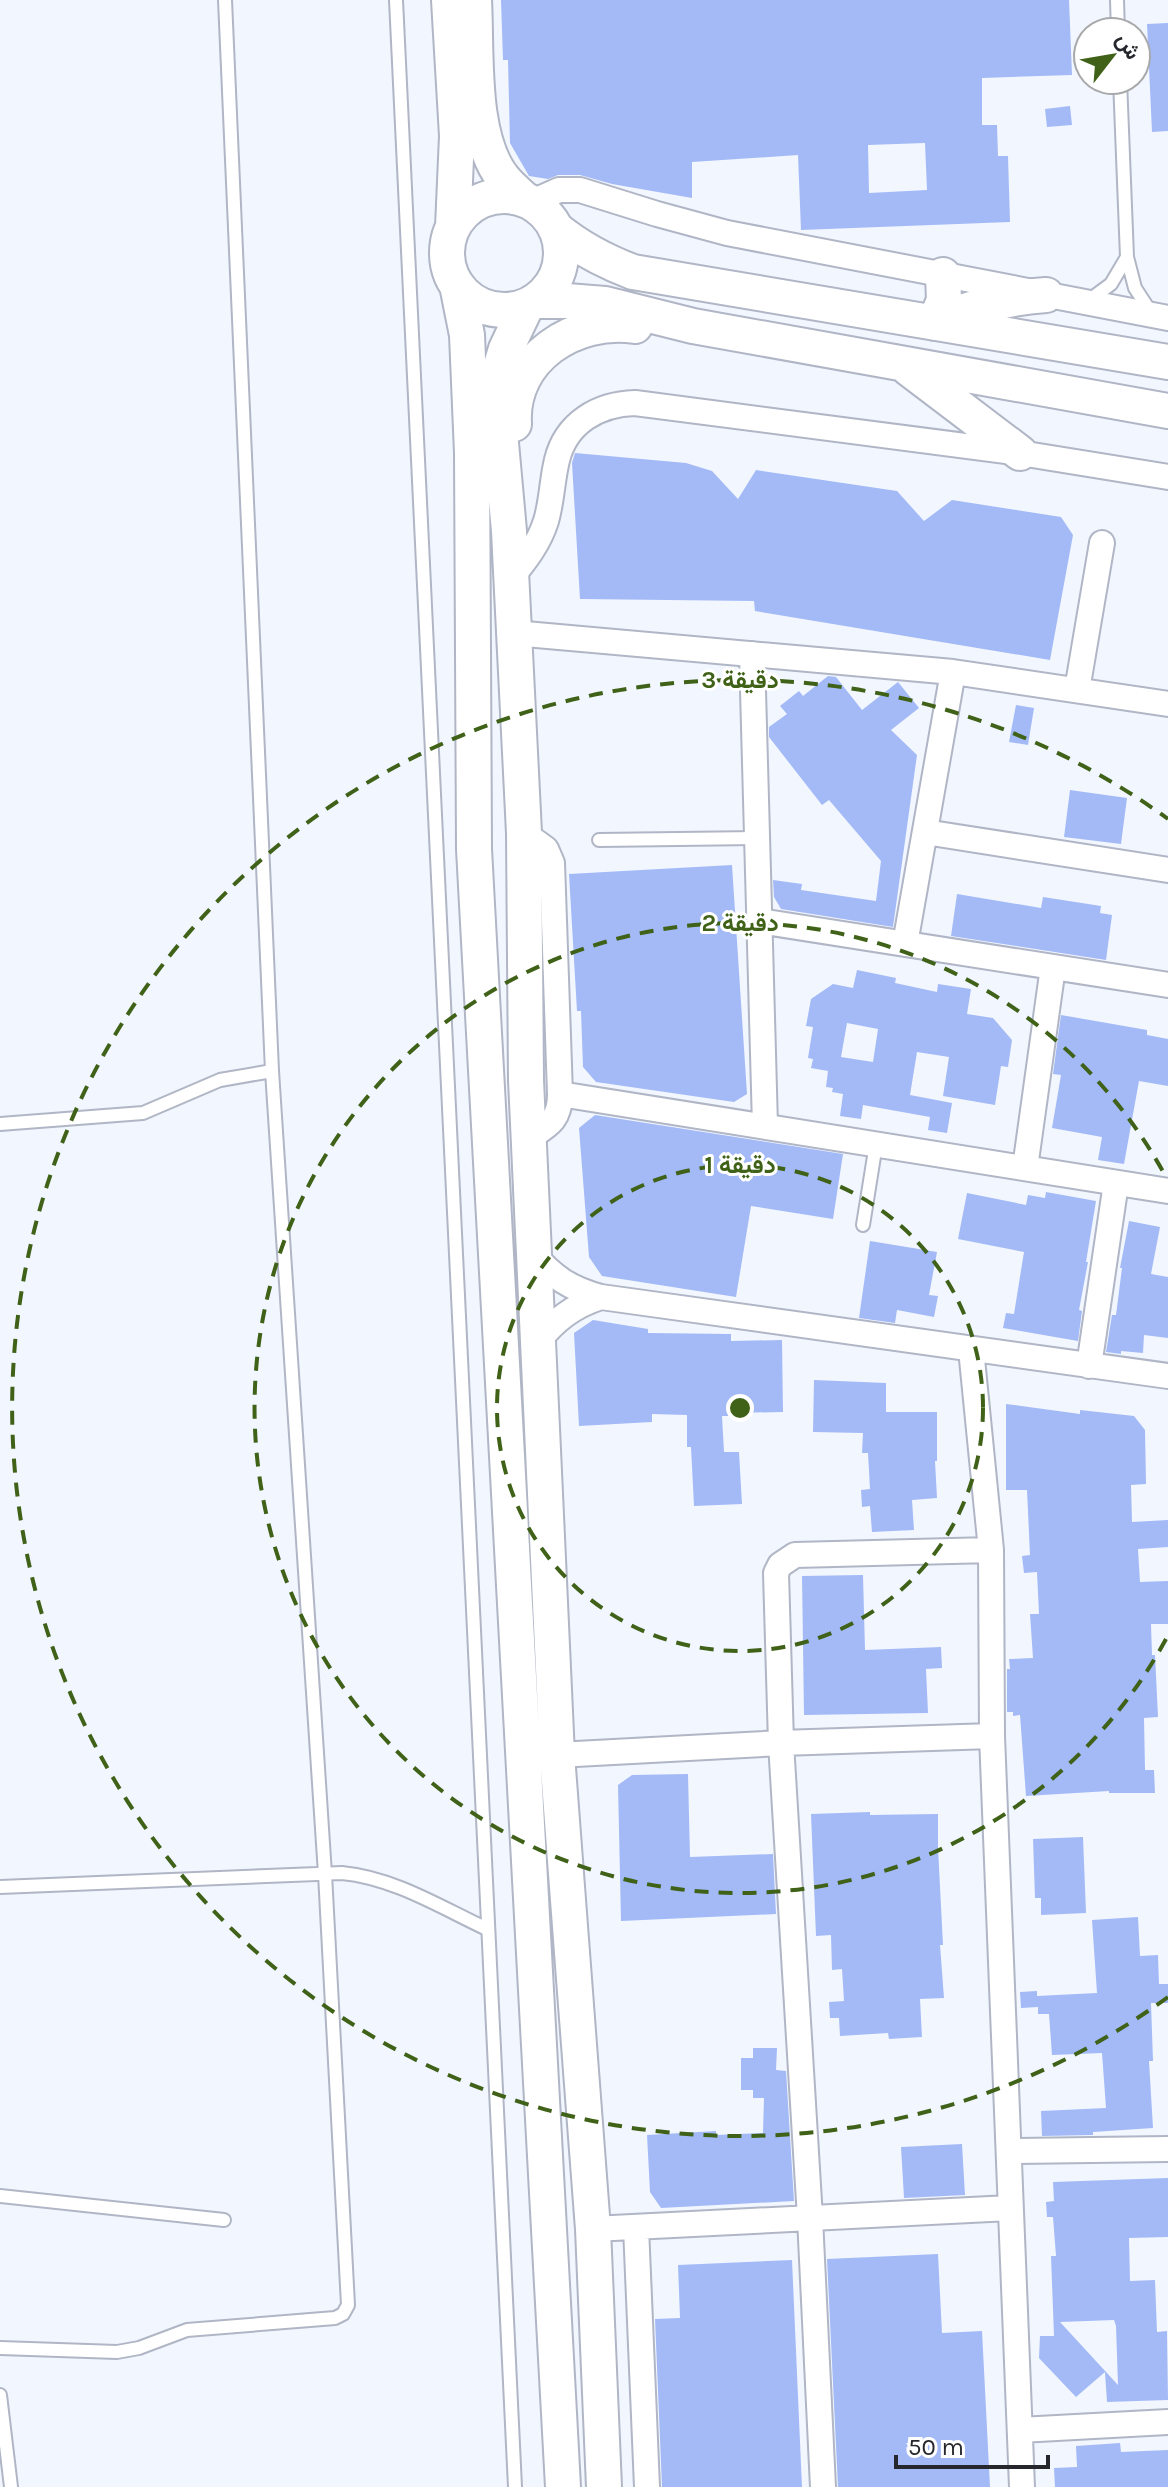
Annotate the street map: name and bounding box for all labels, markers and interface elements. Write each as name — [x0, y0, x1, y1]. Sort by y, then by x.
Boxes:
north arrow — [1072, 16, 1152, 96]
text: ش — [1110, 28, 1146, 64]
text: 3 دقيقة — [701, 666, 779, 694]
text: 2 دقيقة — [701, 909, 779, 937]
text: 1 دقيقة — [704, 1151, 776, 1179]
centre of rings — [726, 1394, 754, 1422]
scale bar — [896, 2419, 1048, 2469]
text: 50 m — [908, 2433, 964, 2461]

